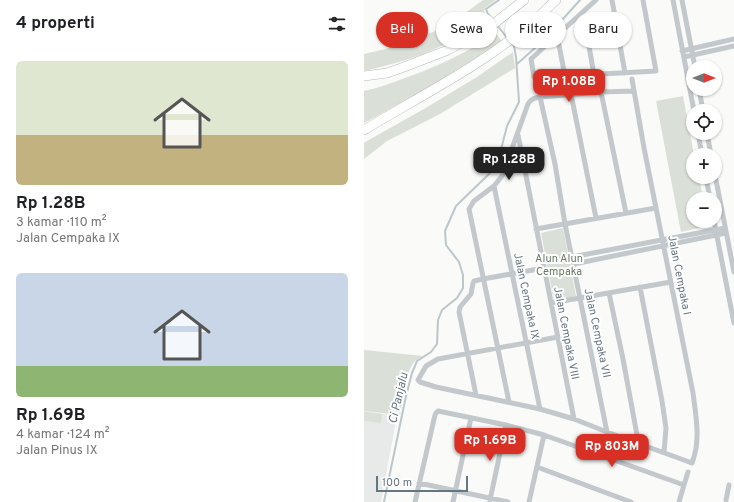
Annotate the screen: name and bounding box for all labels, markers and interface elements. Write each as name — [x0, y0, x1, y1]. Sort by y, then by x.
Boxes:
chip: Beli — [376, 12, 428, 48]
chip: Sewa — [436, 12, 497, 48]
chip: Filter — [505, 12, 566, 48]
chip: Baru — [574, 12, 632, 48]
text: 4 properti — [16, 13, 95, 35]
icon: filters — [326, 13, 348, 35]
north arrow — [686, 60, 722, 96]
map controls — [686, 60, 722, 228]
pin: Rp 1.08B — [528, 69, 610, 103]
text: Rp 1.08B — [542, 74, 596, 90]
icon: home — [146, 87, 218, 159]
button: locate — [686, 104, 722, 140]
pin: Rp 1.28B — [468, 147, 550, 181]
button: + — [686, 148, 722, 184]
text: Rp 1.28B — [482, 152, 536, 168]
button: − — [686, 192, 722, 228]
text: Rp 1.28B — [16, 193, 86, 215]
text: 3 kamar · 110 m² — [16, 215, 107, 231]
text: Jalan Cempaka IX — [16, 231, 120, 247]
street label: Jalan Cempaka I — [664, 234, 694, 316]
street label: Jalan Cempaka IX — [510, 252, 542, 341]
park label: Alun Alun Cempaka — [535, 252, 583, 279]
street label: Jalan Cempaka VIII — [550, 286, 582, 381]
street label: Jalan Cempaka VII — [581, 287, 613, 379]
icon: home — [146, 299, 218, 371]
water label: Ci Panjalu — [385, 371, 413, 425]
text: Rp 1.69B — [16, 405, 85, 427]
text: 4 kamar · 124 m² — [16, 427, 109, 443]
pin: Rp 1.69B — [449, 428, 531, 462]
text: Rp 1.69B — [463, 433, 517, 449]
pin: Rp 803M — [575, 434, 649, 468]
text: Rp 803M — [585, 439, 639, 455]
text: Jalan Pinus IX — [16, 443, 98, 459]
scale bar — [376, 474, 468, 493]
text: 100 m — [382, 476, 412, 490]

